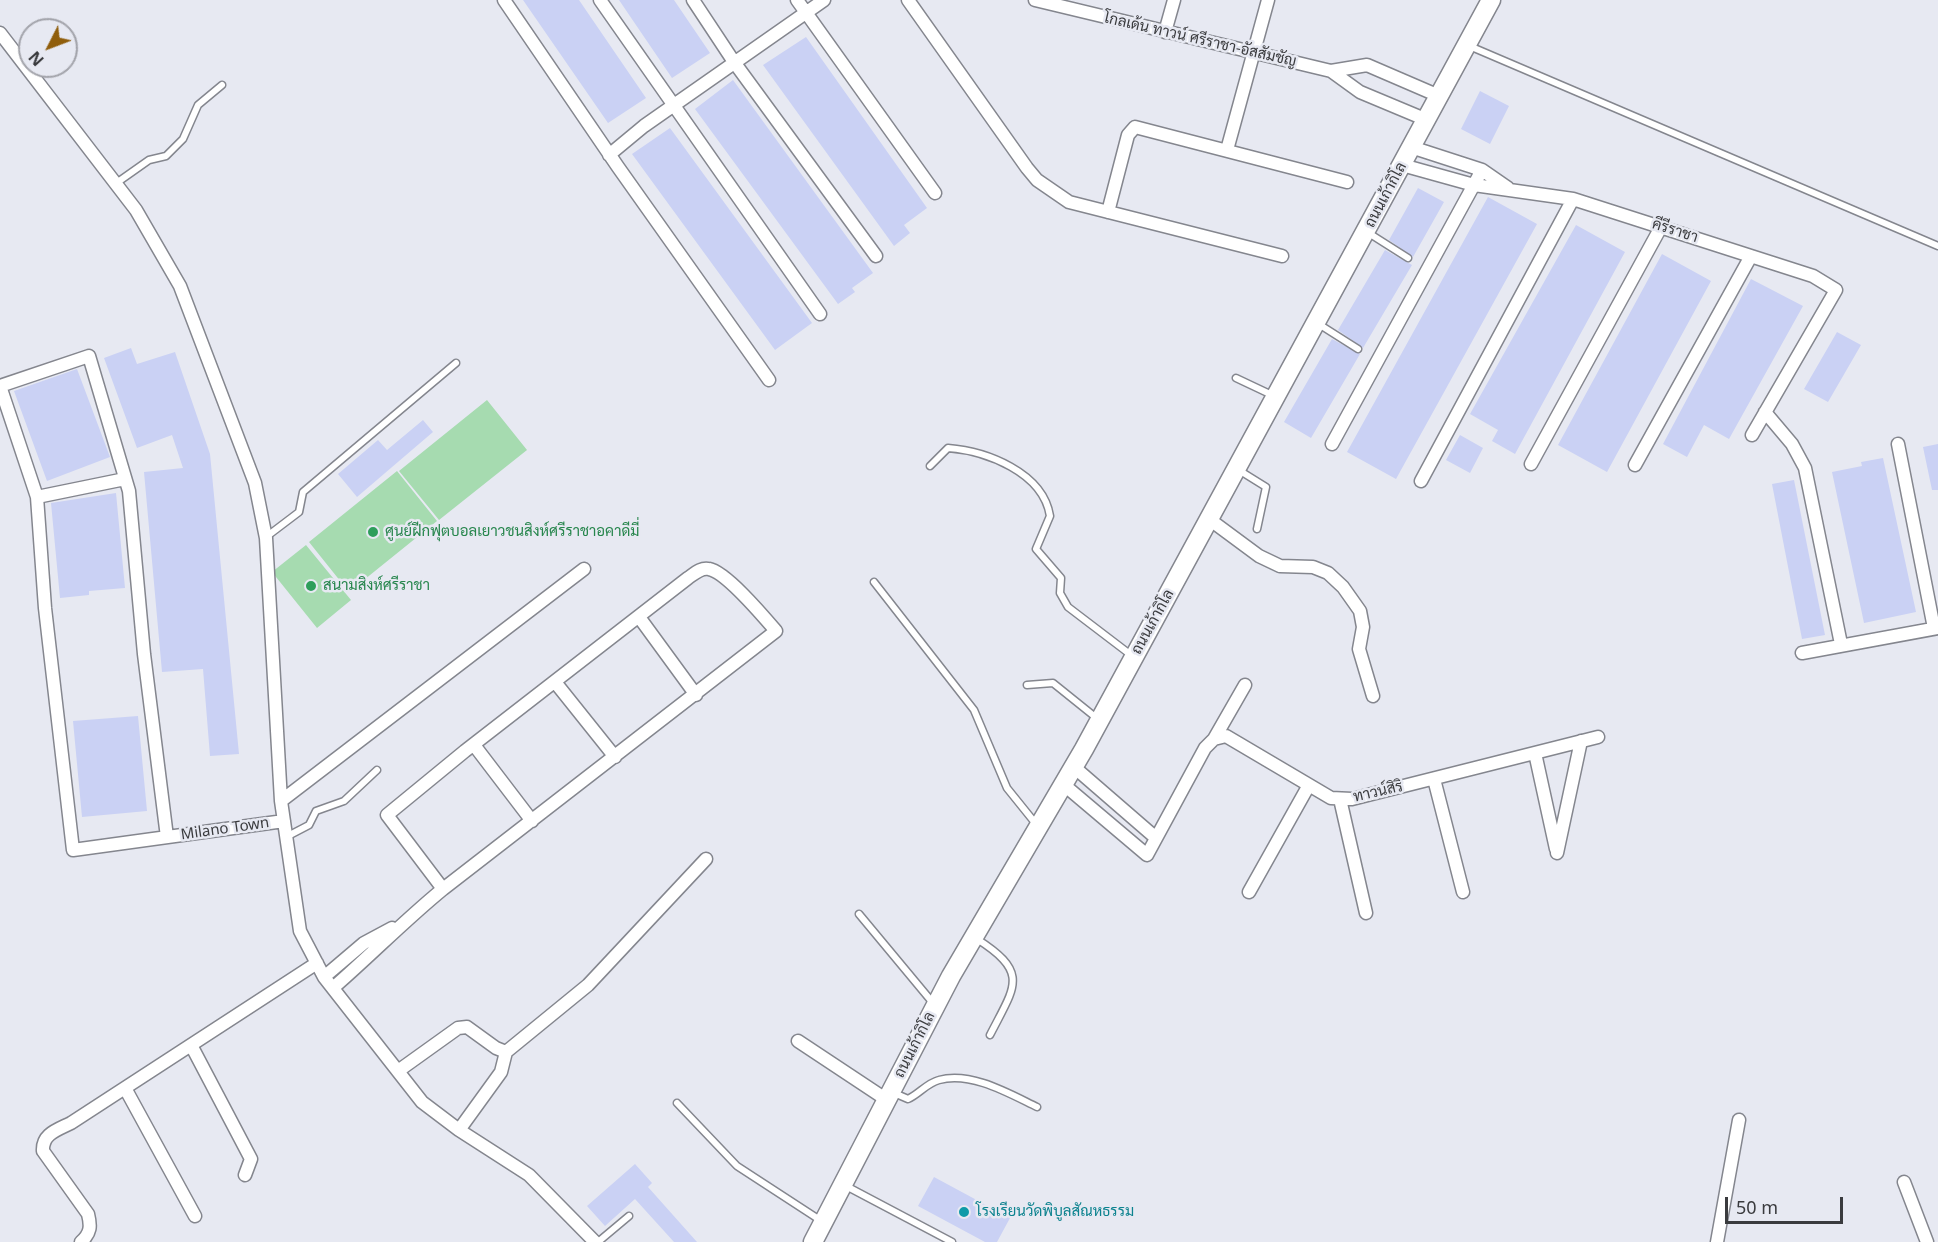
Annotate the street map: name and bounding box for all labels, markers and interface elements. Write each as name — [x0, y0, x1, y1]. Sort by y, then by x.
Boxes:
street label: โกลเด้น ทาวน์ ศรีราชา-อัสสัมชัญ — [1102, 9, 1298, 71]
north arrow — [18, 18, 78, 78]
text: N — [24, 47, 49, 71]
street label: ถนนเก้ากิโล — [1361, 159, 1411, 231]
street label: คีรีราชา — [1650, 215, 1700, 247]
place label: ศูนย์ฝีกฟุตบอลเยาวชนสิงห์ศรีราชาอคาดีมี่ — [385, 523, 640, 541]
marker: ศูนย์ฝีกฟุตบอลเยาวชนสิงห์ศรีราชาอคาดีมี่ — [366, 525, 380, 539]
place label: สนามสิงห์ศรีราชา — [323, 577, 430, 595]
marker: สนามสิงห์ศรีราชา — [304, 579, 318, 593]
street label: ถนนเก้ากิโล — [1128, 586, 1178, 658]
street label: ทาวน์สิริ — [1351, 778, 1405, 806]
street label: Milano Town — [180, 814, 270, 844]
street label: ถนนเก้ากิโล — [891, 1009, 939, 1081]
scale bar — [1728, 1185, 1846, 1223]
text: 50 m — [1736, 1195, 1778, 1219]
place label: โรงเรียนวัดพิบูลสัณหธรรม — [976, 1203, 1134, 1221]
marker: โรงเรียนวัดพิบูลสัณหธรรม — [957, 1205, 971, 1219]

